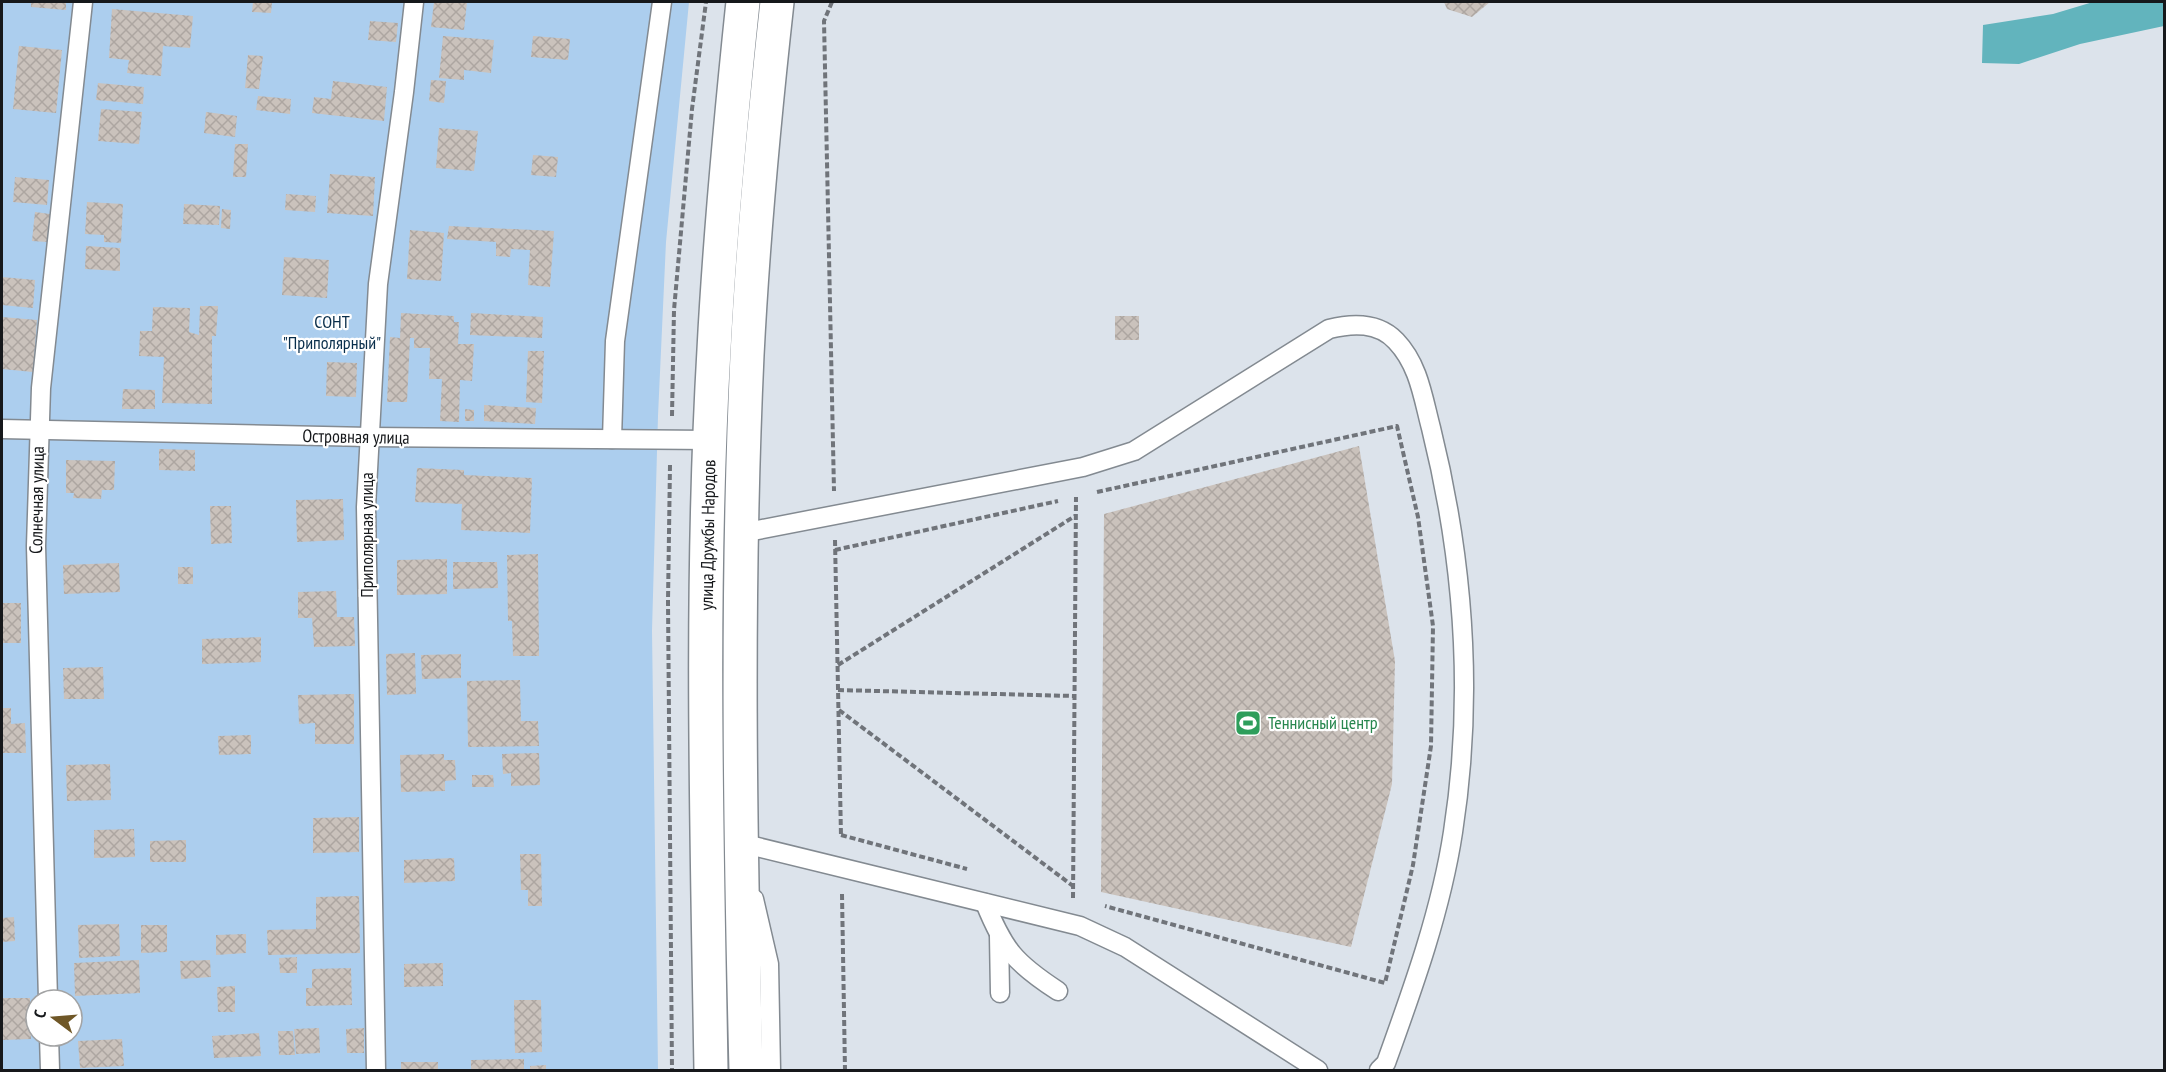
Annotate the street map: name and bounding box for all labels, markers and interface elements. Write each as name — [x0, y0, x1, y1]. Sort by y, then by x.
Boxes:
park label: СОНТ "Приполярный" — [283, 310, 381, 354]
street label: Островная улица — [302, 424, 410, 449]
street label: Солнечная улица — [24, 446, 49, 554]
street label: улица Дружбы Народов — [695, 459, 720, 611]
street label: Приполярная улица — [355, 472, 378, 598]
sports icon: Теннисный центр — [1233, 708, 1263, 738]
place label: Теннисный центр — [1268, 711, 1378, 734]
north arrow — [24, 988, 84, 1048]
text: С — [29, 1007, 50, 1020]

